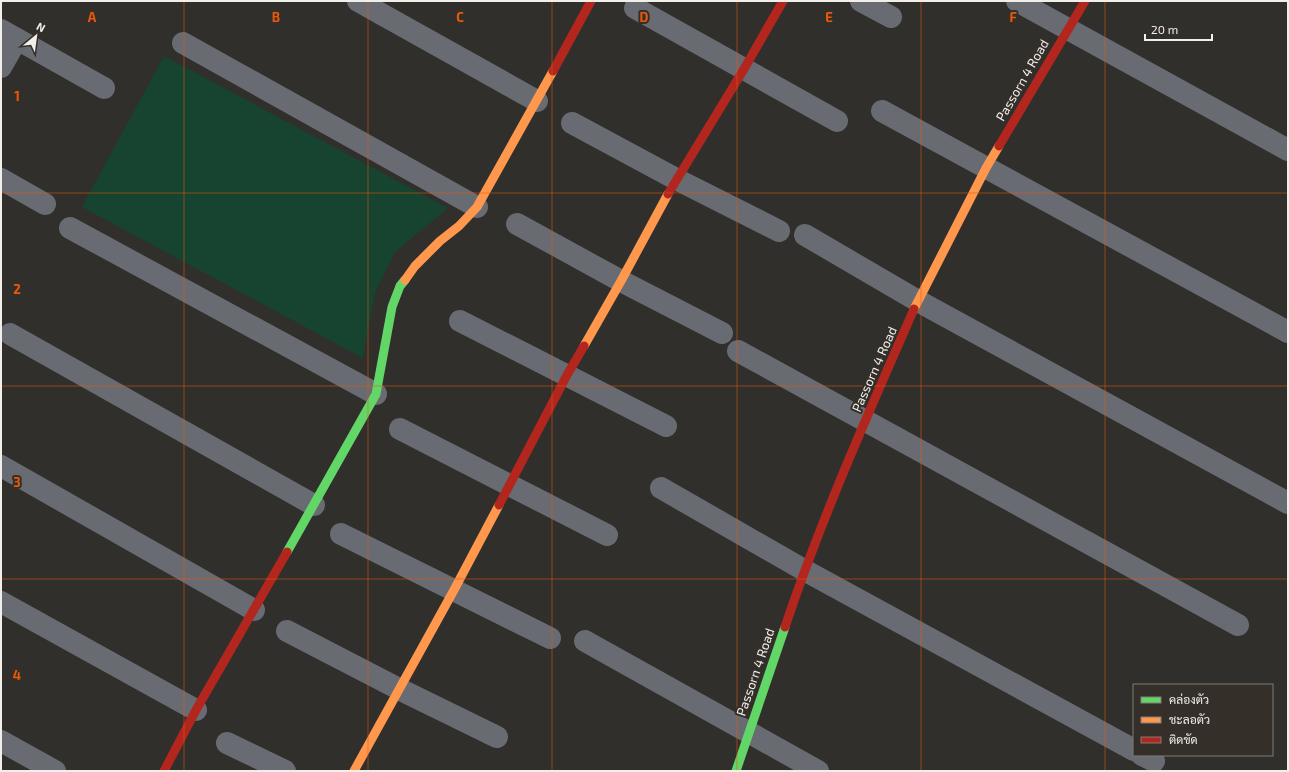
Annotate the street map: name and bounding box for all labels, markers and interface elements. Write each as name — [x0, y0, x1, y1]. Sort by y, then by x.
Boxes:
text: A — [88, 9, 97, 25]
text: B — [272, 9, 280, 25]
text: C — [456, 9, 464, 25]
text: D — [640, 9, 649, 25]
text: E — [825, 9, 833, 25]
text: F — [1009, 9, 1017, 25]
north arrow — [16, 16, 56, 56]
scale bar — [1145, 16, 1212, 42]
text: N — [34, 19, 48, 34]
text: 20 m — [1151, 22, 1178, 36]
street label: Passorn 4 Road — [992, 36, 1052, 124]
text: 1 — [14, 88, 20, 104]
text: 2 — [13, 281, 21, 297]
street label: Passorn 4 Road — [848, 324, 900, 414]
text: 3 — [13, 474, 21, 490]
street label: Passorn 4 Road — [732, 626, 778, 718]
text: 4 — [13, 667, 21, 683]
legend — [1133, 684, 1273, 756]
text: คล่องตัว — [1169, 692, 1209, 706]
text: ชะลอตัว — [1169, 712, 1210, 726]
text: ติดขัด — [1169, 732, 1198, 746]

